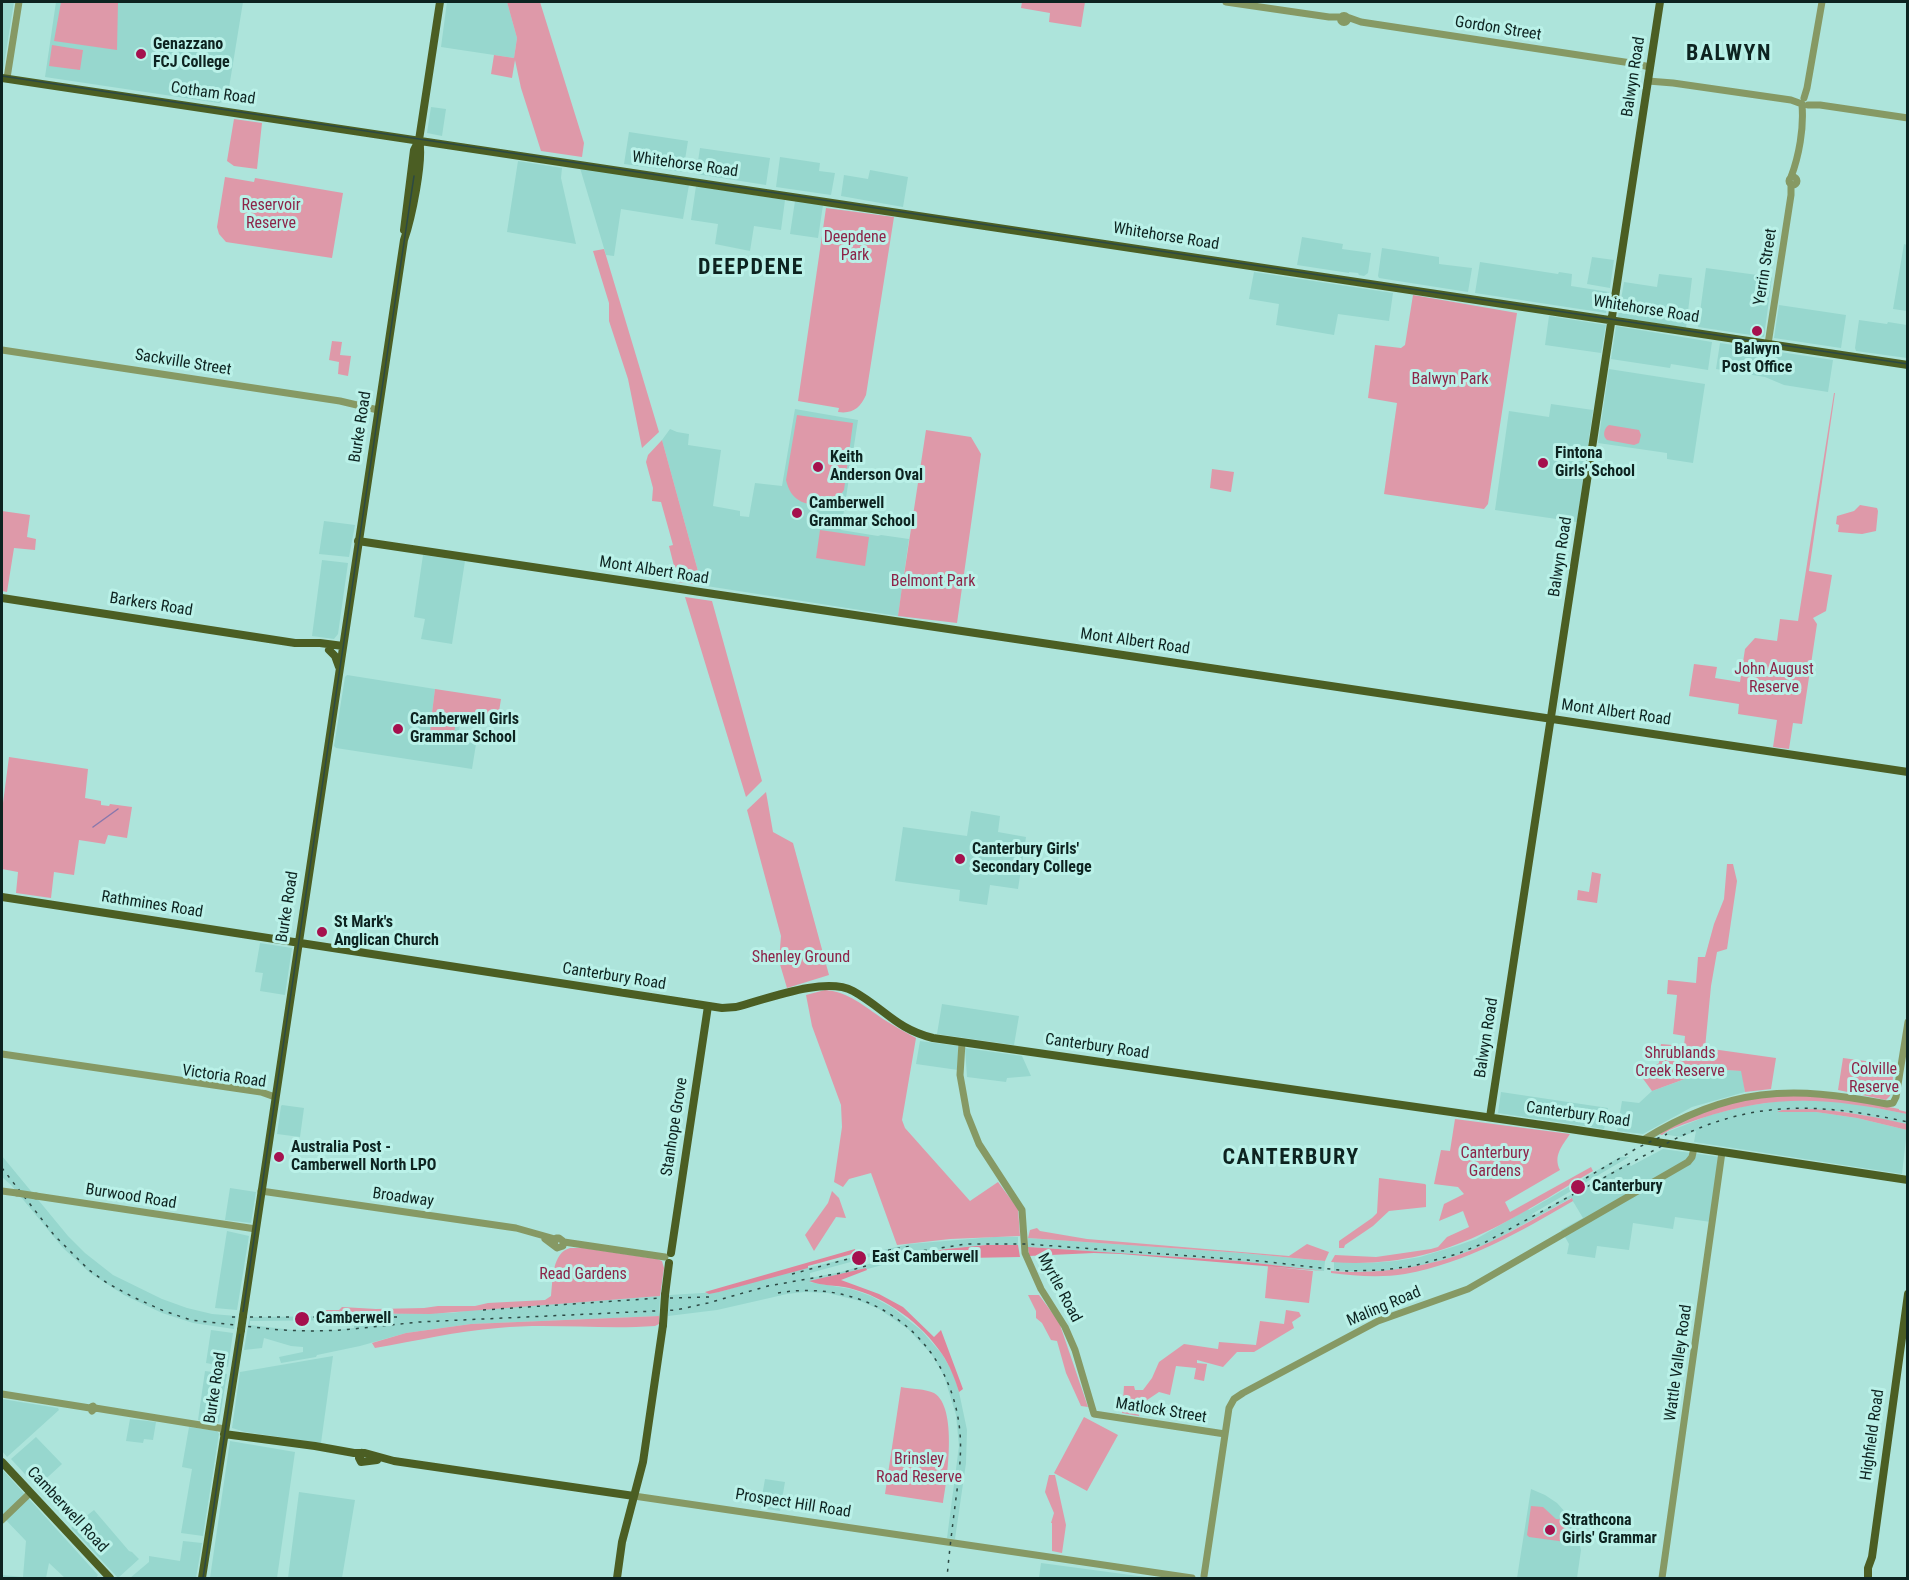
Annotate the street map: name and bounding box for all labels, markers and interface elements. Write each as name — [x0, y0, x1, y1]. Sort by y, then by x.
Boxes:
street label: Gordon Street — [1453, 13, 1543, 45]
place label: Genazzano FCJ College — [153, 35, 230, 73]
street label: Balwyn Road — [1618, 36, 1650, 118]
district label: BALWYN — [1686, 41, 1772, 67]
marker: Genazzano FCJ College — [134, 47, 148, 61]
street label: Cotham Road — [170, 79, 256, 109]
street label: Whitehorse Road — [631, 148, 739, 182]
park label: Reservoir Reserve — [241, 196, 301, 234]
street label: Whitehorse Road — [1112, 219, 1220, 255]
street label: Yerrin Street — [1750, 227, 1782, 307]
park label: Deepdene Park — [824, 228, 886, 266]
district label: DEEPDENE — [698, 255, 804, 281]
street label: Whitehorse Road — [1592, 292, 1700, 328]
marker: Balwyn Post Office — [1750, 324, 1764, 338]
place label: Balwyn Post Office — [1722, 340, 1792, 378]
street label: Sackville Street — [134, 346, 232, 380]
park label: Balwyn Park — [1411, 370, 1489, 390]
street label: Burke Road — [346, 390, 376, 464]
place label: Fintona Girls' School — [1555, 444, 1635, 482]
place label: Keith Anderson Oval — [830, 448, 923, 486]
marker: Fintona Girls' School — [1536, 456, 1550, 470]
marker: Keith Anderson Oval — [811, 460, 825, 474]
place label: Camberwell Grammar School — [809, 494, 915, 532]
marker: Camberwell Grammar School — [790, 506, 804, 520]
street label: Balwyn Road — [1545, 516, 1577, 598]
street label: Mont Albert Road — [598, 553, 710, 589]
park label: Belmont Park — [891, 572, 975, 592]
street label: Barkers Road — [108, 589, 194, 621]
street label: Mont Albert Road — [1079, 625, 1191, 659]
park label: John August Reserve — [1734, 660, 1814, 698]
street label: Mont Albert Road — [1560, 696, 1672, 730]
place label: Camberwell Girls Grammar School — [410, 710, 519, 748]
marker: Camberwell Girls Grammar School — [391, 722, 405, 736]
place label: Canterbury Girls' Secondary College — [972, 840, 1092, 878]
marker: Canterbury Girls' Secondary College — [953, 852, 967, 866]
street label: Burke Road — [273, 870, 303, 944]
street label: Rathmines Road — [100, 887, 204, 923]
place label: St Mark's Anglican Church — [334, 913, 439, 951]
marker: St Mark's Anglican Church — [315, 925, 329, 939]
park label: Shenley Ground — [752, 948, 850, 968]
street label: Canterbury Road — [561, 959, 667, 995]
street label: Balwyn Road — [1471, 997, 1503, 1079]
street label: Canterbury Road — [1044, 1030, 1150, 1064]
park label: Shrublands Creek Reserve — [1635, 1044, 1725, 1082]
park label: Colville Reserve — [1849, 1060, 1899, 1098]
street label: Victoria Road — [181, 1062, 267, 1092]
street label: Stanhope Grove — [658, 1076, 692, 1178]
street label: Canterbury Road — [1525, 1098, 1631, 1132]
place label: Australia Post - Camberwell North LPO — [291, 1138, 436, 1176]
park label: Canterbury Gardens — [1461, 1144, 1529, 1182]
district label: CANTERBURY — [1222, 1145, 1360, 1171]
marker: Australia Post - Camberwell North LPO — [272, 1150, 286, 1164]
place label: Canterbury — [1592, 1177, 1663, 1197]
marker: Canterbury — [1569, 1178, 1587, 1196]
street label: Burwood Road — [84, 1180, 178, 1214]
street label: Broadway — [371, 1184, 435, 1212]
place label: East Camberwell — [872, 1248, 979, 1268]
marker: East Camberwell — [850, 1249, 868, 1267]
street label: Myrtle Road — [1033, 1250, 1085, 1326]
park label: Read Gardens — [539, 1265, 627, 1285]
street label: Maling Road — [1344, 1283, 1424, 1331]
street label: Wattle Valley Road — [1661, 1304, 1697, 1422]
place label: Camberwell — [316, 1309, 391, 1329]
marker: Camberwell — [293, 1310, 311, 1328]
street label: Burke Road — [201, 1351, 231, 1425]
street label: Highfield Road — [1857, 1388, 1889, 1482]
street label: Matlock Street — [1114, 1394, 1208, 1428]
park label: Brinsley Road Reserve — [876, 1450, 962, 1488]
street label: Camberwell Road — [22, 1463, 112, 1557]
street label: Prospect Hill Road — [734, 1485, 852, 1523]
place label: Strathcona Girls' Grammar — [1562, 1511, 1657, 1549]
marker: Strathcona Girls' Grammar — [1543, 1523, 1557, 1537]

